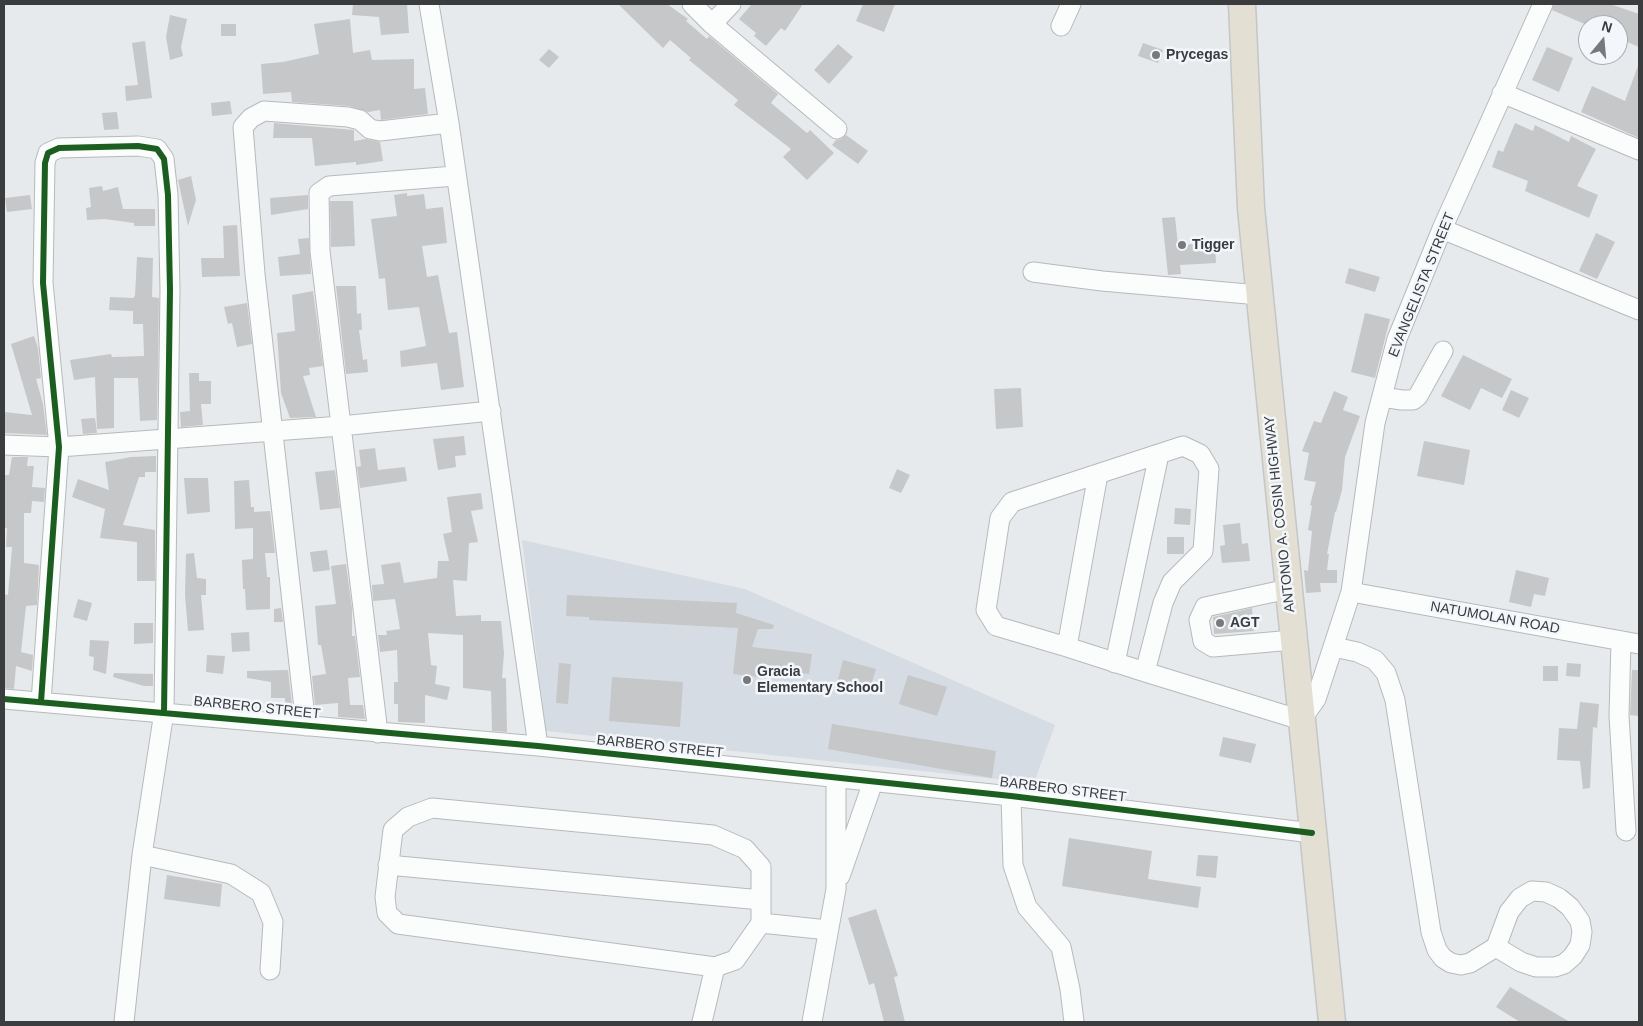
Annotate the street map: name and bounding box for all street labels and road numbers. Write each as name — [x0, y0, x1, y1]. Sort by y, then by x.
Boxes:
street label: EVANGELISTA STREET — [1385, 210, 1459, 360]
street label: ANTONIO A. COSIN HIGHWAY — [1261, 415, 1299, 613]
street label: NATUMOLAN ROAD — [1429, 598, 1561, 638]
street label: BARBERO STREET — [193, 693, 321, 723]
street label: BARBERO STREET — [596, 732, 724, 762]
street label: BARBERO STREET — [999, 774, 1127, 806]

